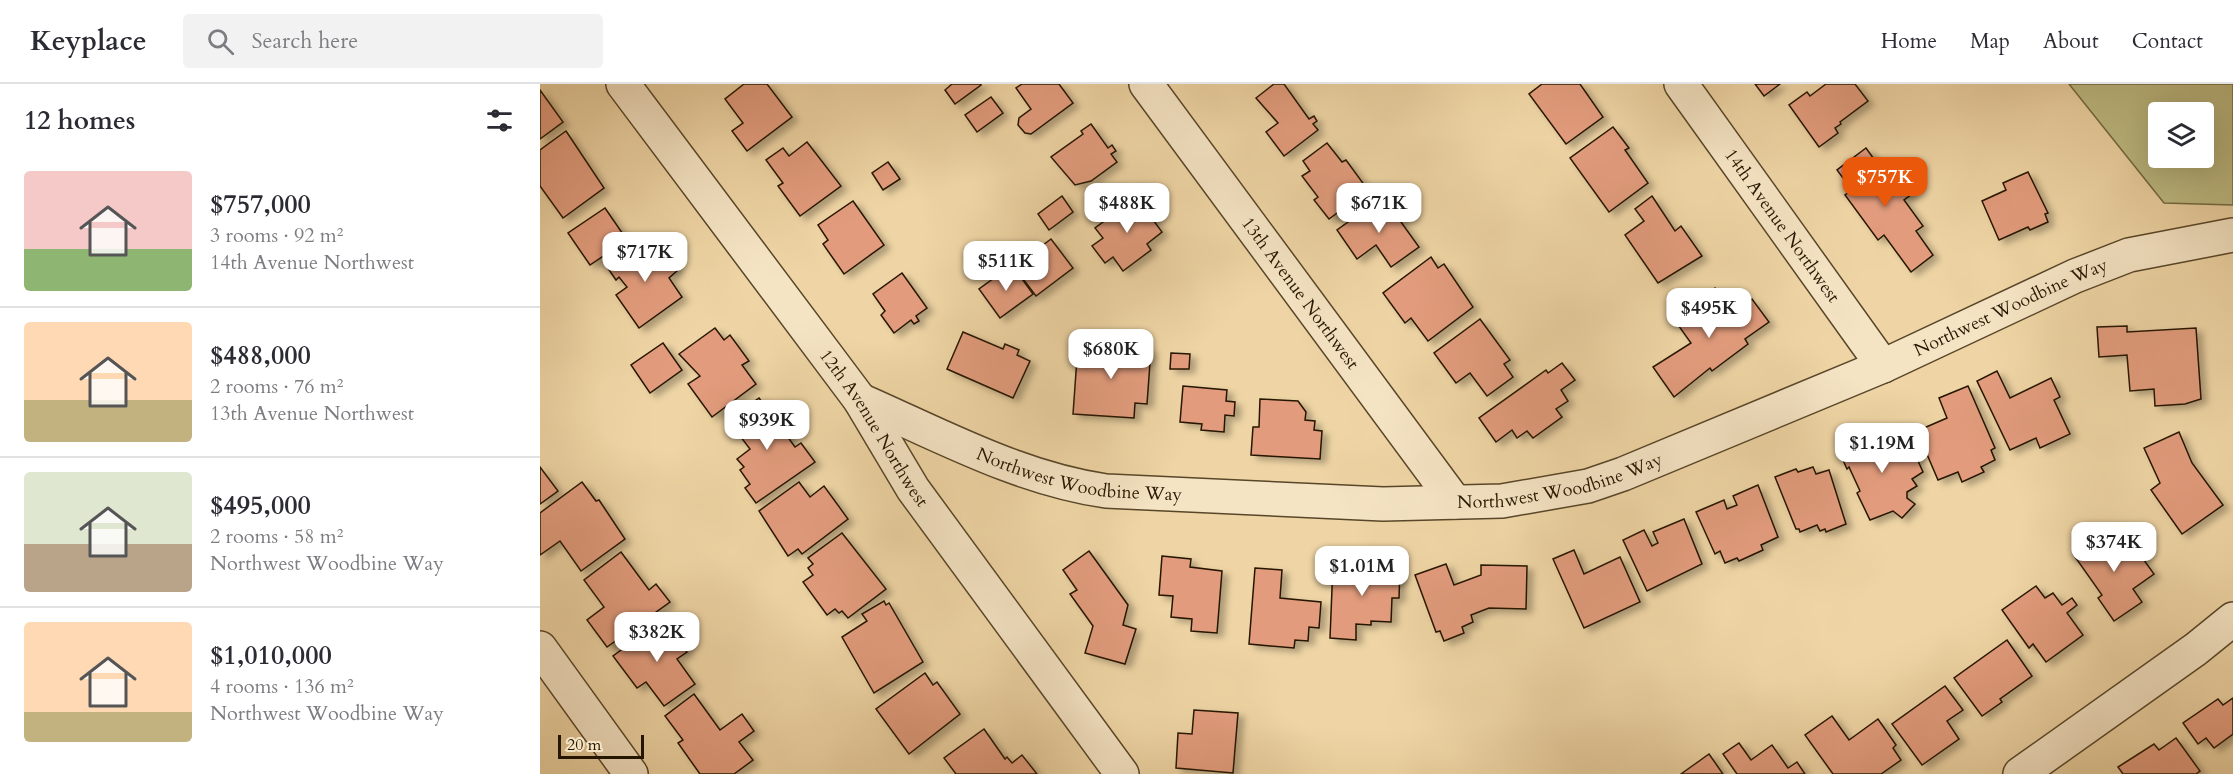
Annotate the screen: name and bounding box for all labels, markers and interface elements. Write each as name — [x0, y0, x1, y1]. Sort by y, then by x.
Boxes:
search box — [183, 14, 603, 68]
text: Keyplace — [30, 22, 147, 60]
icon: search — [204, 25, 237, 58]
text: Search here — [252, 26, 358, 56]
text: Home — [1881, 27, 1937, 56]
text: Map — [1970, 27, 2010, 56]
text: About — [2043, 27, 2099, 56]
text: Contact — [2132, 27, 2203, 56]
map controls — [2148, 102, 2214, 168]
button: layers — [2148, 102, 2214, 168]
text: 12 homes — [24, 103, 135, 138]
icon: filters — [483, 104, 516, 137]
street label: 14th Avenue Northwest — [1718, 144, 1846, 308]
pin: $757K — [1843, 157, 1927, 208]
text: $757K — [1856, 163, 1914, 190]
pin: $488K — [1085, 183, 1169, 234]
pin: $671K — [1337, 183, 1421, 234]
text: $757,000 — [210, 187, 311, 222]
text: $488K — [1098, 189, 1156, 216]
text: $671K — [1350, 189, 1408, 216]
icon: home — [72, 195, 144, 267]
street label: 13th Avenue Northwest — [1235, 212, 1365, 375]
text: 3 rooms · 92 m² — [210, 222, 343, 249]
pin: $717K — [603, 232, 687, 283]
text: $717K — [616, 238, 674, 265]
pin: $511K — [964, 241, 1048, 292]
text: $511K — [977, 247, 1035, 274]
text: 14th Avenue Northwest — [210, 249, 414, 276]
street label: Northwest Woodbine Way — [1910, 252, 2112, 363]
pin: $495K — [1667, 288, 1751, 339]
text: $495K — [1680, 294, 1738, 321]
pin: $680K — [1069, 329, 1153, 380]
text: $680K — [1082, 335, 1140, 362]
text: $488,000 — [210, 338, 311, 373]
street label: 12th Avenue Northwest — [813, 344, 934, 512]
icon: home — [72, 346, 144, 418]
text: 2 rooms · 76 m² — [210, 373, 343, 400]
text: 13th Avenue Northwest — [210, 400, 414, 427]
pin: $939K — [725, 400, 809, 451]
text: $939K — [738, 406, 796, 433]
pin: $1.19M — [1833, 423, 1931, 474]
text: $1.19M — [1849, 429, 1915, 456]
street label: Northwest Woodbine Way — [973, 442, 1183, 508]
street label: Northwest Woodbine Way — [1457, 447, 1667, 515]
text: $495,000 — [210, 488, 311, 523]
icon: home — [72, 496, 144, 568]
pin: $374K — [2072, 522, 2156, 573]
text: 2 rooms · 58 m² — [210, 523, 343, 550]
text: $374K — [2085, 528, 2143, 555]
pin: $1.01M — [1313, 546, 1411, 597]
text: Northwest Woodbine Way — [210, 550, 444, 577]
text: $1.01M — [1329, 552, 1395, 579]
pin: $382K — [615, 612, 699, 663]
text: $382K — [628, 618, 686, 645]
text: $1,010,000 — [210, 638, 332, 673]
icon: home — [72, 646, 144, 718]
text: 4 rooms · 136 m² — [210, 673, 354, 700]
text: Northwest Woodbine Way — [210, 700, 444, 727]
scale bar — [558, 732, 644, 760]
text: 20 m — [567, 734, 601, 756]

